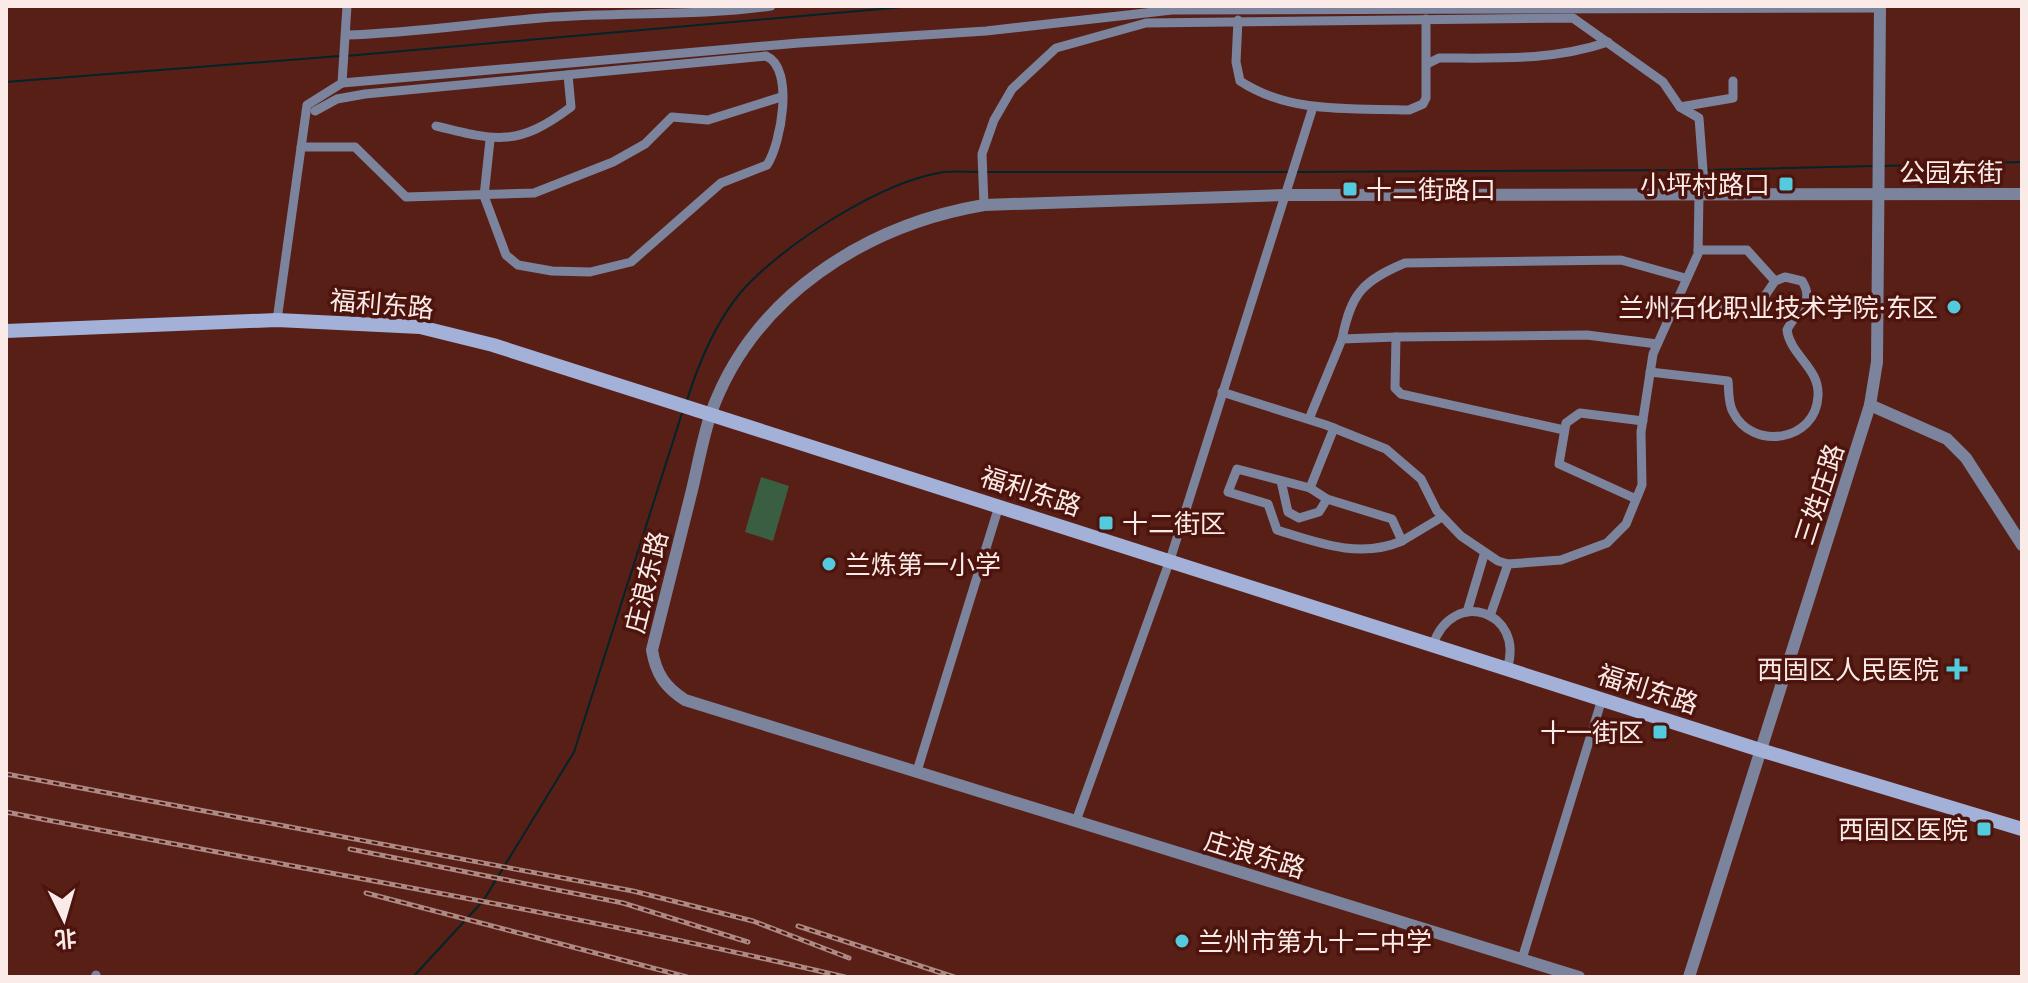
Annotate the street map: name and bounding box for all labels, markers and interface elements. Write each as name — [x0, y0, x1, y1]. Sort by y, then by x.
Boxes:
street label: 公园东街 — [1899, 157, 2003, 188]
place label: 小坪村路口 — [1640, 169, 1770, 200]
place label: 十二街路口 — [1366, 174, 1496, 205]
marker: 小坪村路口 — [1777, 175, 1795, 193]
marker: 十二街路口 — [1341, 180, 1359, 198]
street label: 福利东路 — [329, 284, 435, 324]
place label: 兰州石化职业技术学院·东区 — [1619, 292, 1938, 323]
marker: 兰州石化职业技术学院·东区 — [1945, 298, 1963, 316]
street label: 三姓庄路 — [1788, 440, 1850, 548]
street label: 福利东路 — [977, 460, 1085, 522]
place label: 十二街区 — [1122, 508, 1226, 539]
marker: 十二街区 — [1097, 514, 1115, 532]
street label: 庄浪东路 — [618, 528, 674, 636]
place label: 兰炼第一小学 — [845, 549, 1001, 580]
marker: 兰炼第一小学 — [820, 555, 838, 573]
place label: 西固区人民医院 — [1757, 654, 1939, 685]
street label: 福利东路 — [1594, 658, 1702, 720]
marker: 西固区人民医院 — [1946, 658, 1968, 680]
place label: 十一街区 — [1540, 717, 1644, 748]
marker: 十一街区 — [1651, 723, 1669, 741]
place label: 西固区医院 — [1838, 814, 1968, 845]
marker: 西固区医院 — [1975, 820, 1993, 838]
street label: 庄浪东路 — [1201, 824, 1309, 884]
north arrow — [24, 879, 104, 959]
text: 北 — [54, 925, 78, 953]
place label: 兰州市第九十二中学 — [1198, 926, 1432, 957]
marker: 兰州市第九十二中学 — [1173, 932, 1191, 950]

